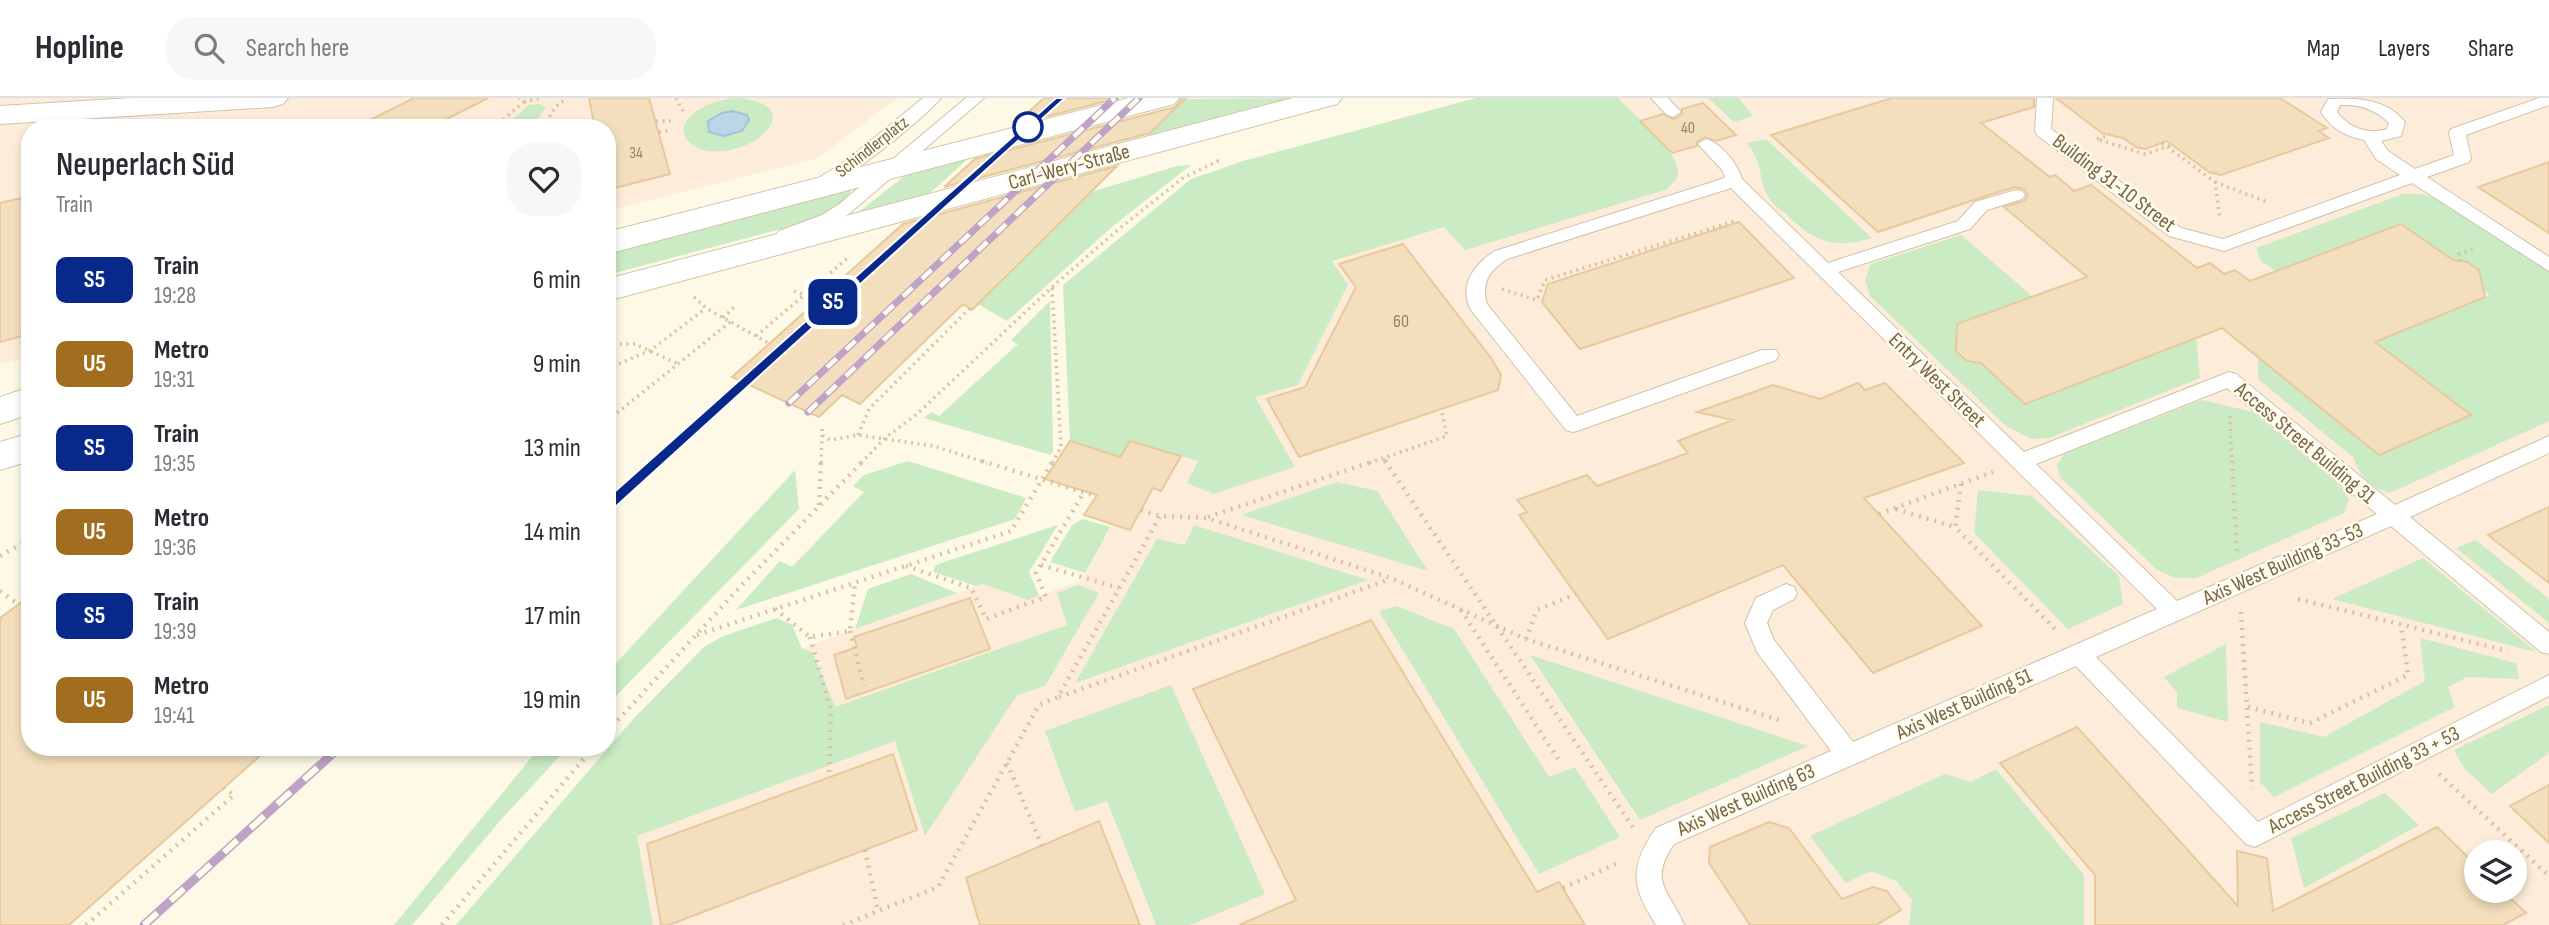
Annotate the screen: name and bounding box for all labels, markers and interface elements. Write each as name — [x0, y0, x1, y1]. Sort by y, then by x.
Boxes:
search box — [166, 17, 656, 80]
text: Hopline — [35, 28, 124, 68]
icon: search — [190, 29, 228, 67]
text: Search here — [246, 33, 349, 64]
text: Map — [2307, 34, 2340, 63]
text: Layers — [2378, 34, 2430, 63]
text: Share — [2468, 34, 2514, 63]
street label: Schindlerplatz — [831, 112, 913, 182]
unlabelled marker — [1013, 112, 1043, 142]
house number: 40 — [1681, 119, 1695, 138]
street label: Building 31-10 Street — [2048, 129, 2180, 237]
street label: Carl-Wery-Straße — [1005, 139, 1133, 195]
button: heart — [507, 142, 581, 216]
house number: 34 — [629, 144, 643, 163]
text: Neuperlach Süd — [56, 145, 235, 185]
text: Train — [56, 191, 93, 219]
text: Train — [154, 251, 199, 282]
text: S5 — [84, 265, 105, 294]
text: 6 min — [533, 265, 581, 296]
line badge: S5 — [802, 279, 864, 325]
text: 19:28 — [154, 282, 196, 310]
text: S5 — [822, 287, 844, 316]
house number: 60 — [1393, 311, 1409, 332]
street label: Entry West Street — [1883, 328, 1991, 432]
text: Metro — [154, 335, 209, 366]
text: U5 — [83, 349, 106, 378]
text: 9 min — [533, 349, 581, 380]
text: 19:31 — [154, 366, 194, 394]
street label: Access Street Building 31 — [2229, 376, 2381, 509]
text: Train — [154, 419, 199, 450]
text: S5 — [84, 433, 105, 462]
text: 13 min — [524, 433, 581, 464]
text: 19:35 — [154, 450, 195, 478]
text: Metro — [154, 503, 209, 534]
text: U5 — [83, 517, 106, 546]
text: 14 min — [524, 517, 581, 548]
street label: Axis West Building 33-53 — [2198, 517, 2367, 611]
text: 19:36 — [154, 534, 196, 562]
text: Train — [154, 587, 199, 618]
text: S5 — [84, 601, 105, 630]
text: 17 min — [525, 601, 581, 632]
text: 19:39 — [154, 618, 196, 646]
street label: Axis West Building 51 — [1891, 663, 2036, 746]
text: Metro — [154, 671, 209, 702]
text: U5 — [83, 685, 106, 714]
text: 19 min — [524, 685, 581, 716]
text: 19:41 — [154, 702, 194, 730]
street label: Access Street Building 33 + 53 — [2263, 721, 2464, 840]
street label: Axis West Building 63 — [1672, 758, 1819, 842]
map controls — [2464, 840, 2527, 903]
button: layers — [2464, 840, 2527, 903]

